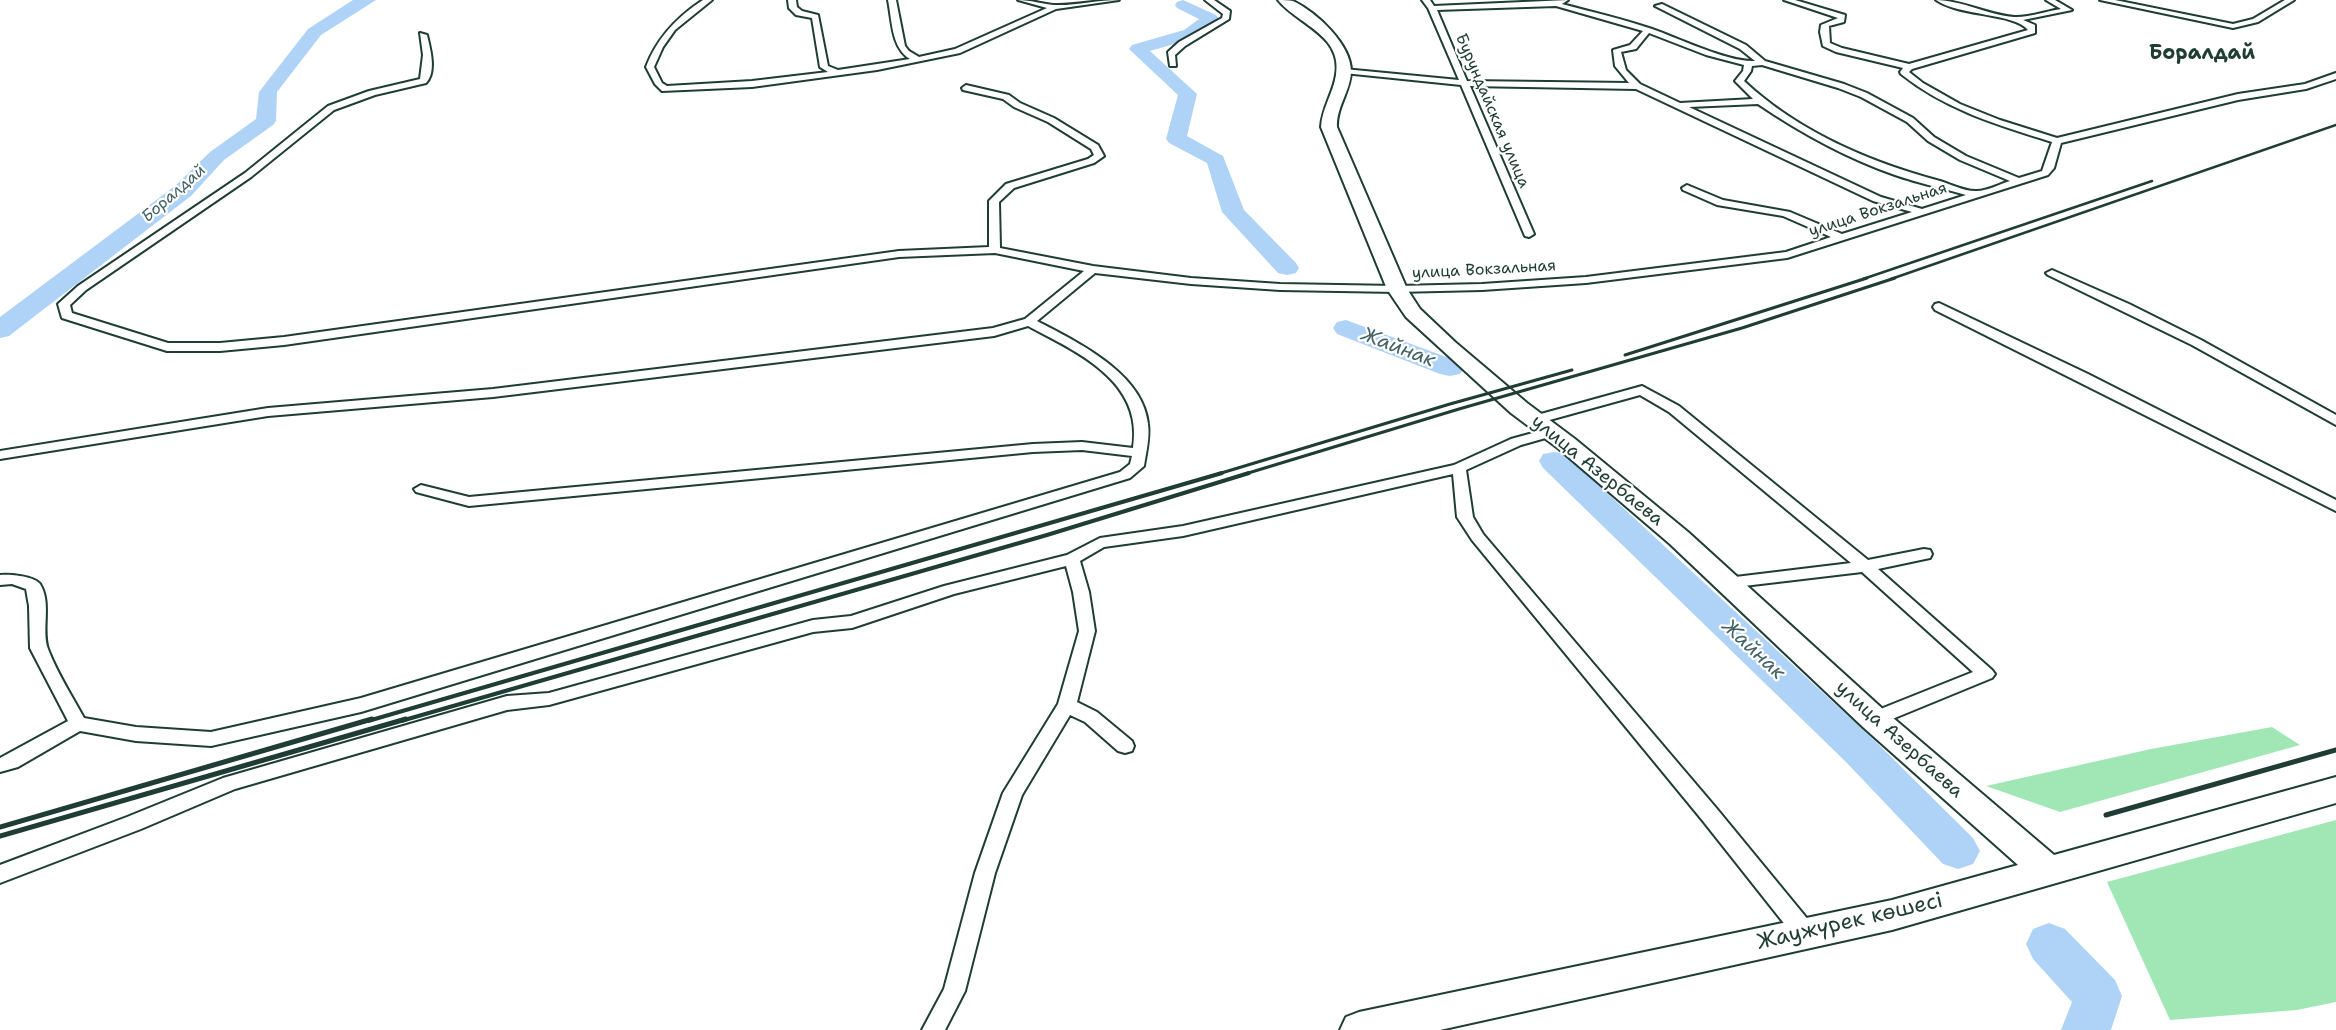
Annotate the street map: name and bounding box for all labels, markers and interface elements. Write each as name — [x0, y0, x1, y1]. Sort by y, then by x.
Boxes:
street label: Бурундайская улица — [1451, 31, 1533, 191]
district label: Боралдай — [2149, 42, 2255, 66]
water label: Боралдай — [138, 161, 210, 227]
street label: улица Вокзальная — [1806, 179, 1950, 241]
street label: улица Вокзальная — [1411, 257, 1557, 283]
water label: Жайнак — [1358, 323, 1438, 373]
street label: улица Азербаева — [1526, 411, 1668, 531]
water label: Жайнак — [1717, 615, 1789, 685]
street label: улица Азербаева — [1830, 677, 1968, 803]
street label: Жаужүрек көшесі — [1754, 888, 1946, 956]

